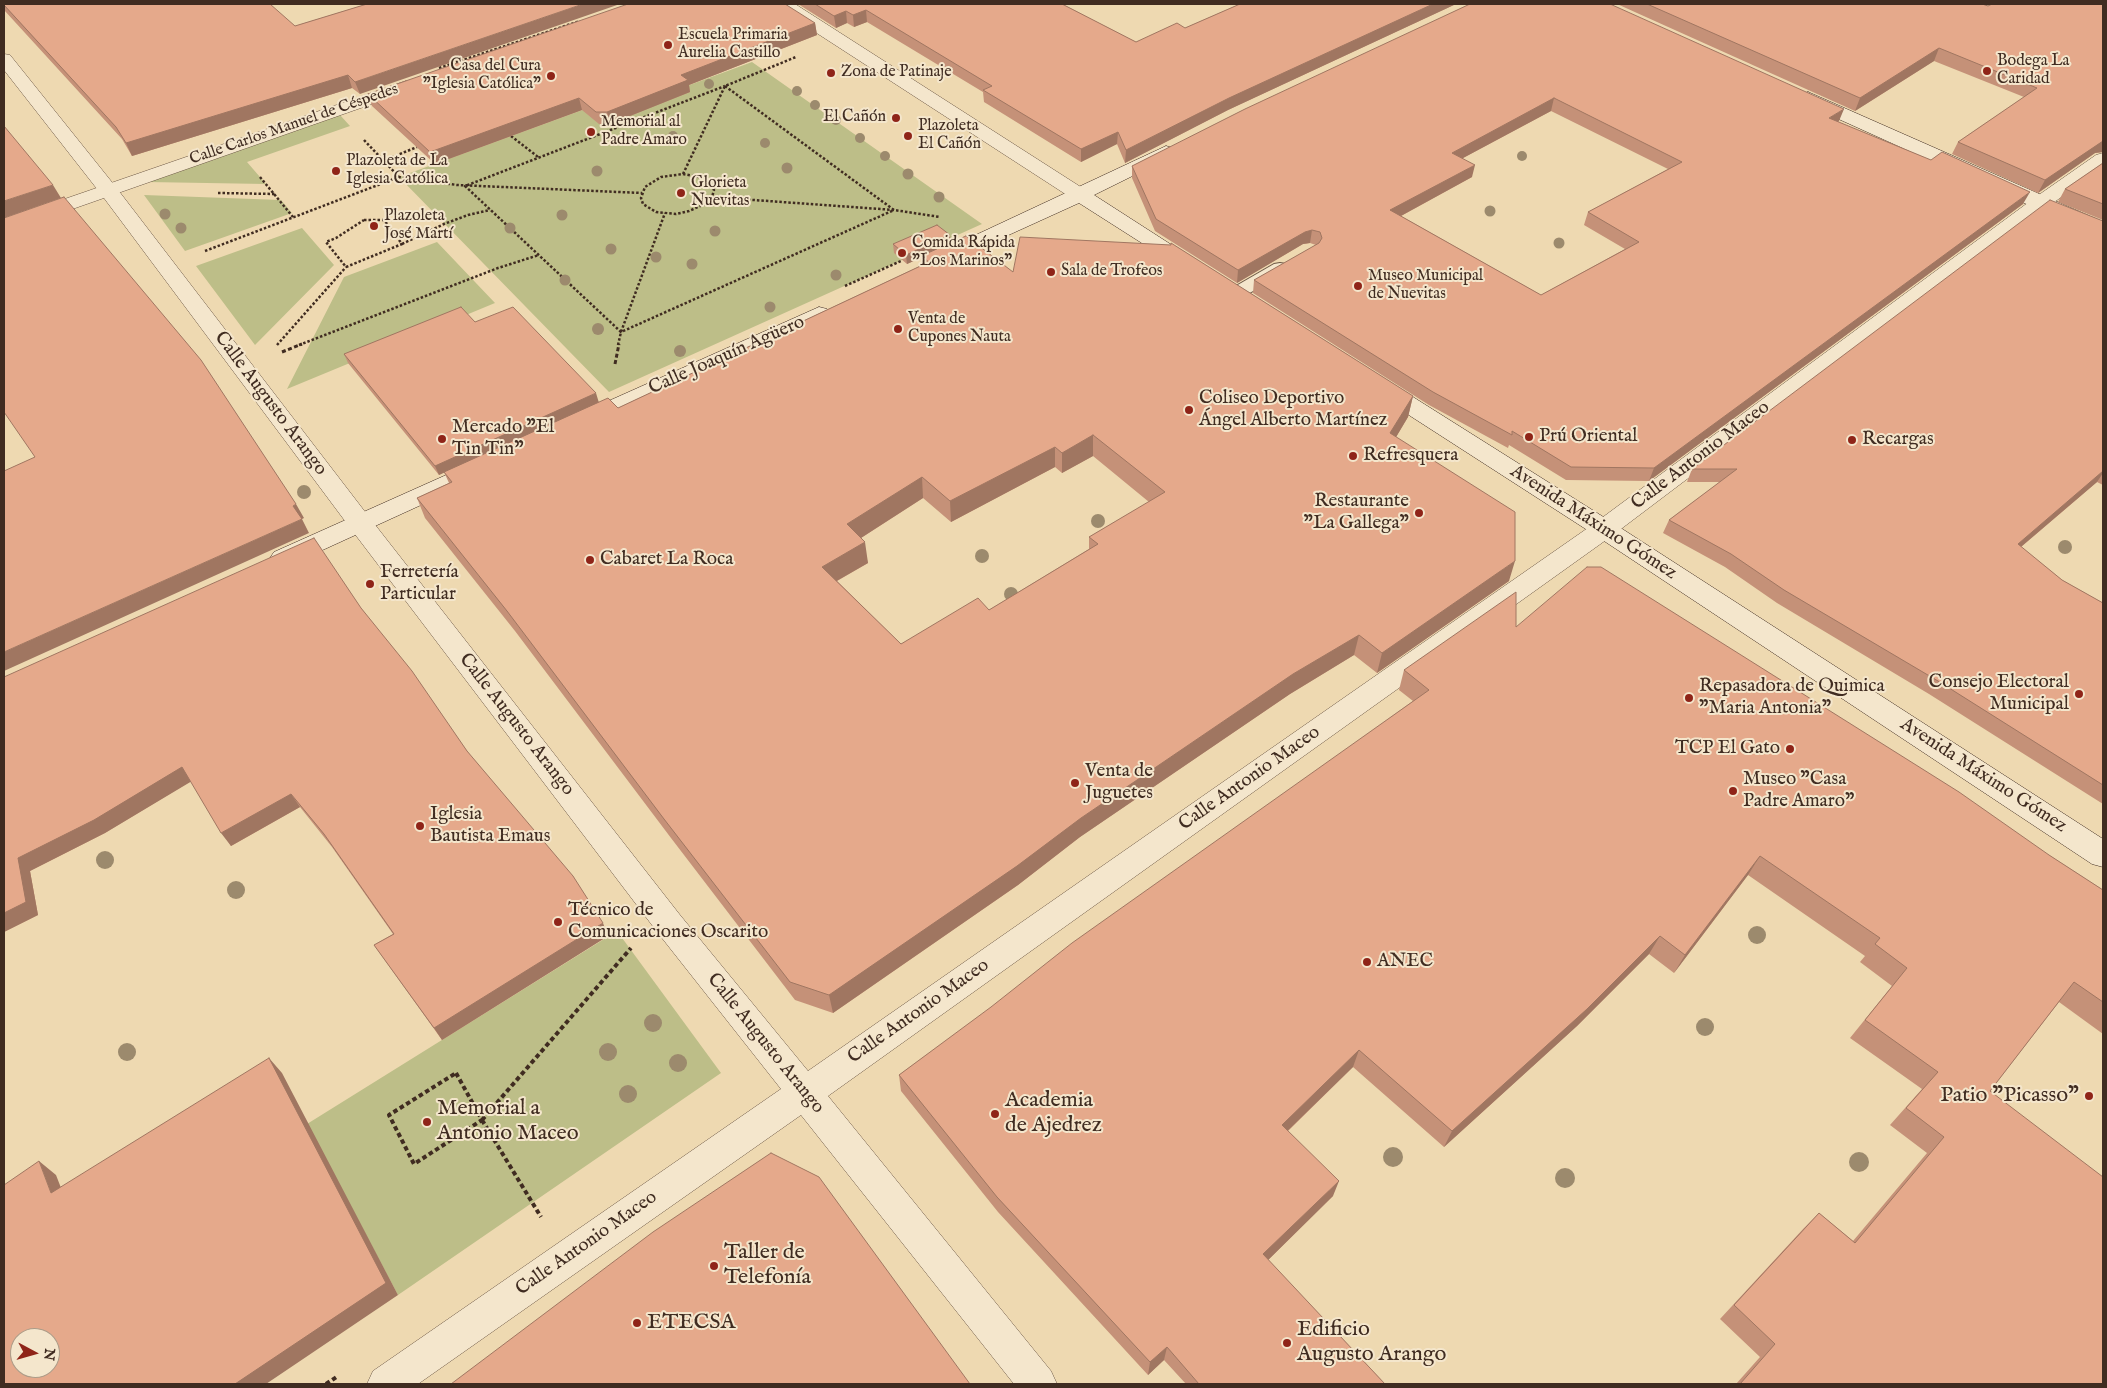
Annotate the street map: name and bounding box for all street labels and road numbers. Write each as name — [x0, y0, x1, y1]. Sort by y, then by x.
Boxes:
street label: Calle Carlos Manuel de Céspedes — [187, 80, 401, 170]
street label: Calle Joaquín Agüero — [646, 311, 808, 401]
street label: Calle Augusto Arango — [209, 328, 331, 480]
street label: Calle Antonio Maceo — [1627, 397, 1775, 515]
street label: Avenida Máximo Gómez — [1505, 461, 1681, 585]
street label: Calle Augusto Arango — [453, 649, 579, 801]
street label: Avenida Máximo Gómez — [1895, 714, 2071, 838]
street label: Calle Antonio Maceo — [1175, 722, 1325, 836]
street label: Calle Antonio Maceo — [844, 955, 994, 1069]
street label: Calle Augusto Arango — [701, 969, 829, 1119]
street label: Calle Antonio Maceo — [512, 1187, 662, 1301]

